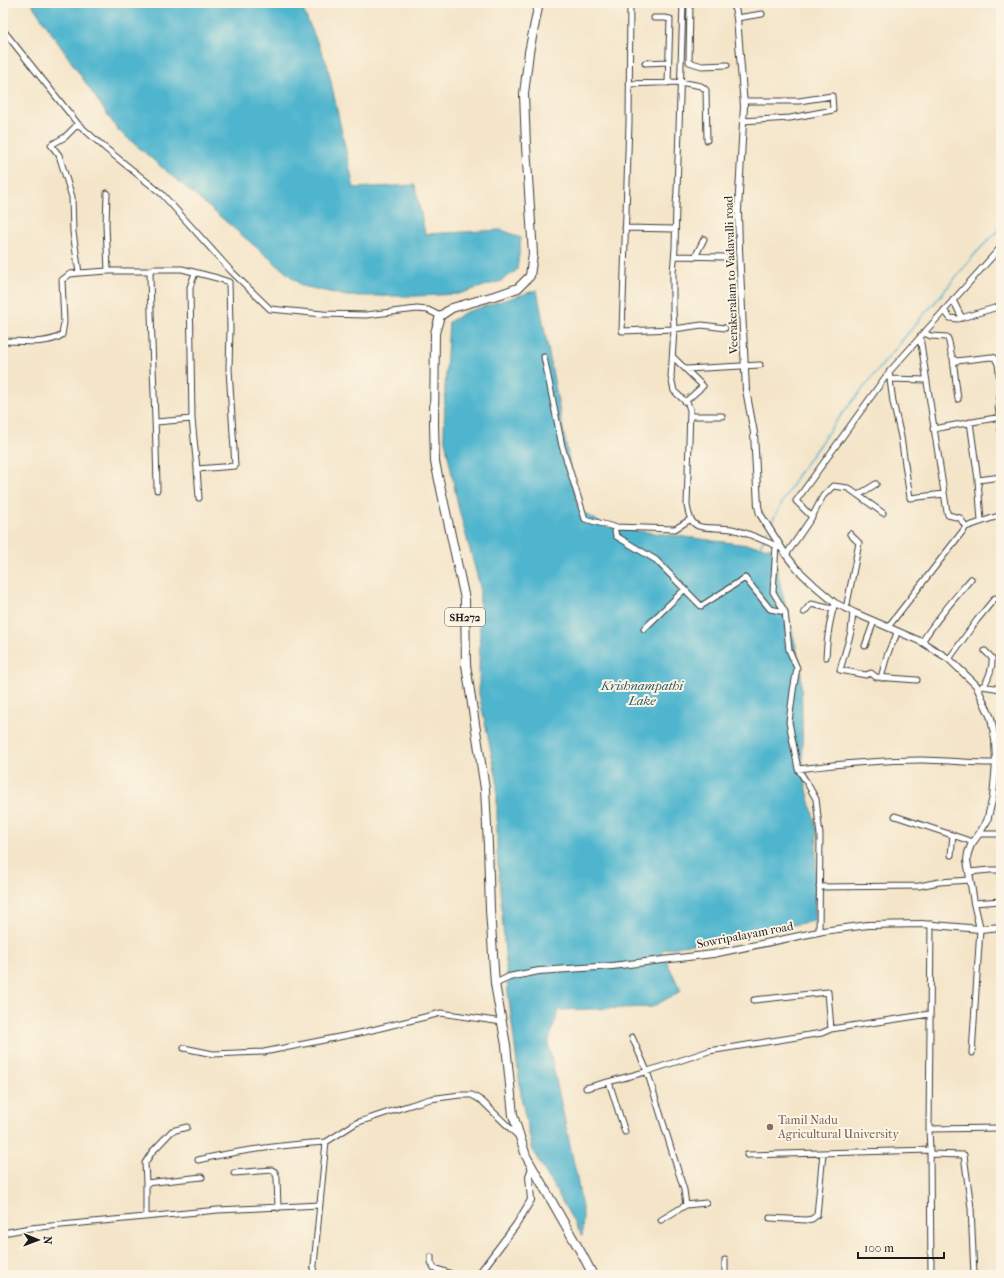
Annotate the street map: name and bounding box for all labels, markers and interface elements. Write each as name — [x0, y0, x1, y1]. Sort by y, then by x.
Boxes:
street label: Veerakeralam to Vadavalli road — [721, 195, 741, 355]
road number: SH272 — [445, 608, 485, 626]
water label: Krishnampathi Lake — [600, 678, 684, 708]
street label: Sowripalayam road — [696, 919, 795, 951]
place label: Tamil Nadu Agricultural University — [777, 1113, 899, 1141]
marker: Tamil Nadu Agricultural University — [765, 1122, 775, 1132]
north arrow — [18, 1220, 58, 1260]
scale bar — [858, 1234, 944, 1260]
text: N — [41, 1236, 54, 1245]
text: 100 m — [864, 1241, 894, 1255]

